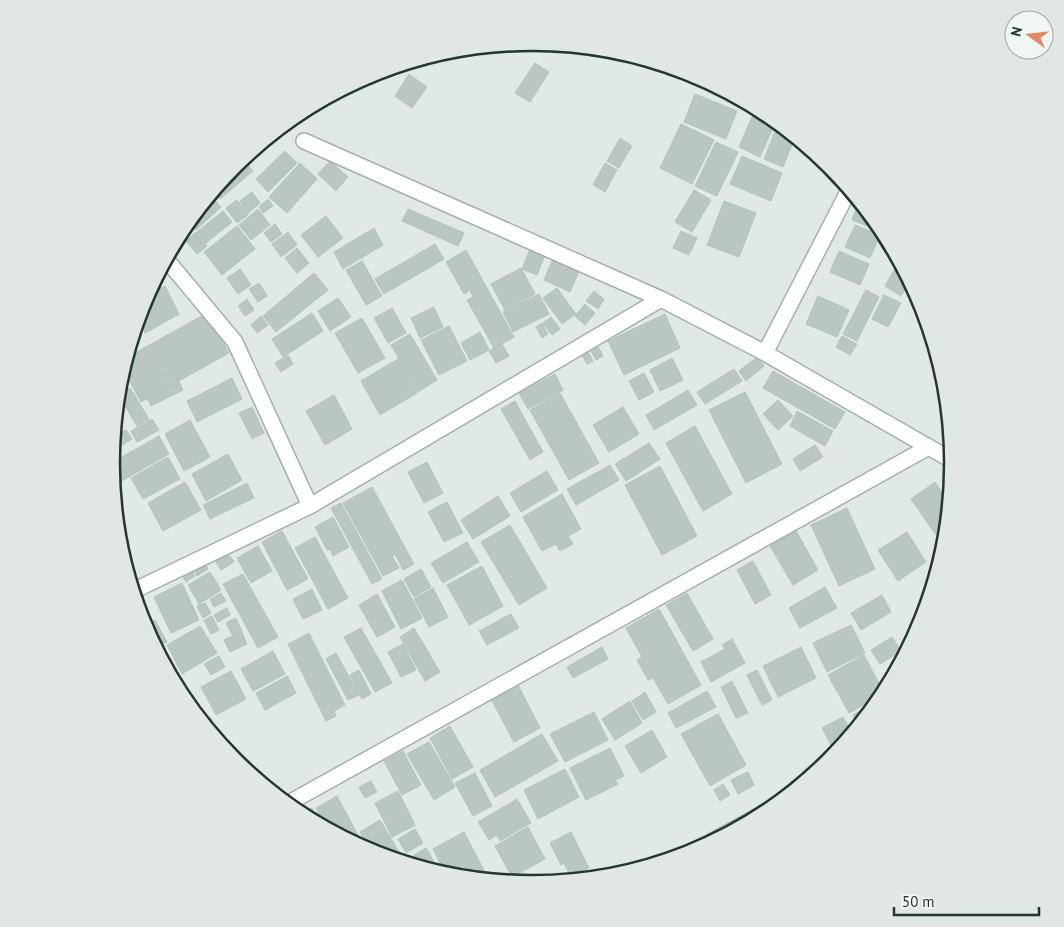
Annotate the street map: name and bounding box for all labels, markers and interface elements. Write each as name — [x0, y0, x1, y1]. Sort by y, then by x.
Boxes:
north arrow — [1004, 10, 1054, 60]
text: N — [1007, 25, 1026, 38]
scale bar — [894, 884, 1039, 916]
text: 50 m — [902, 892, 935, 911]

